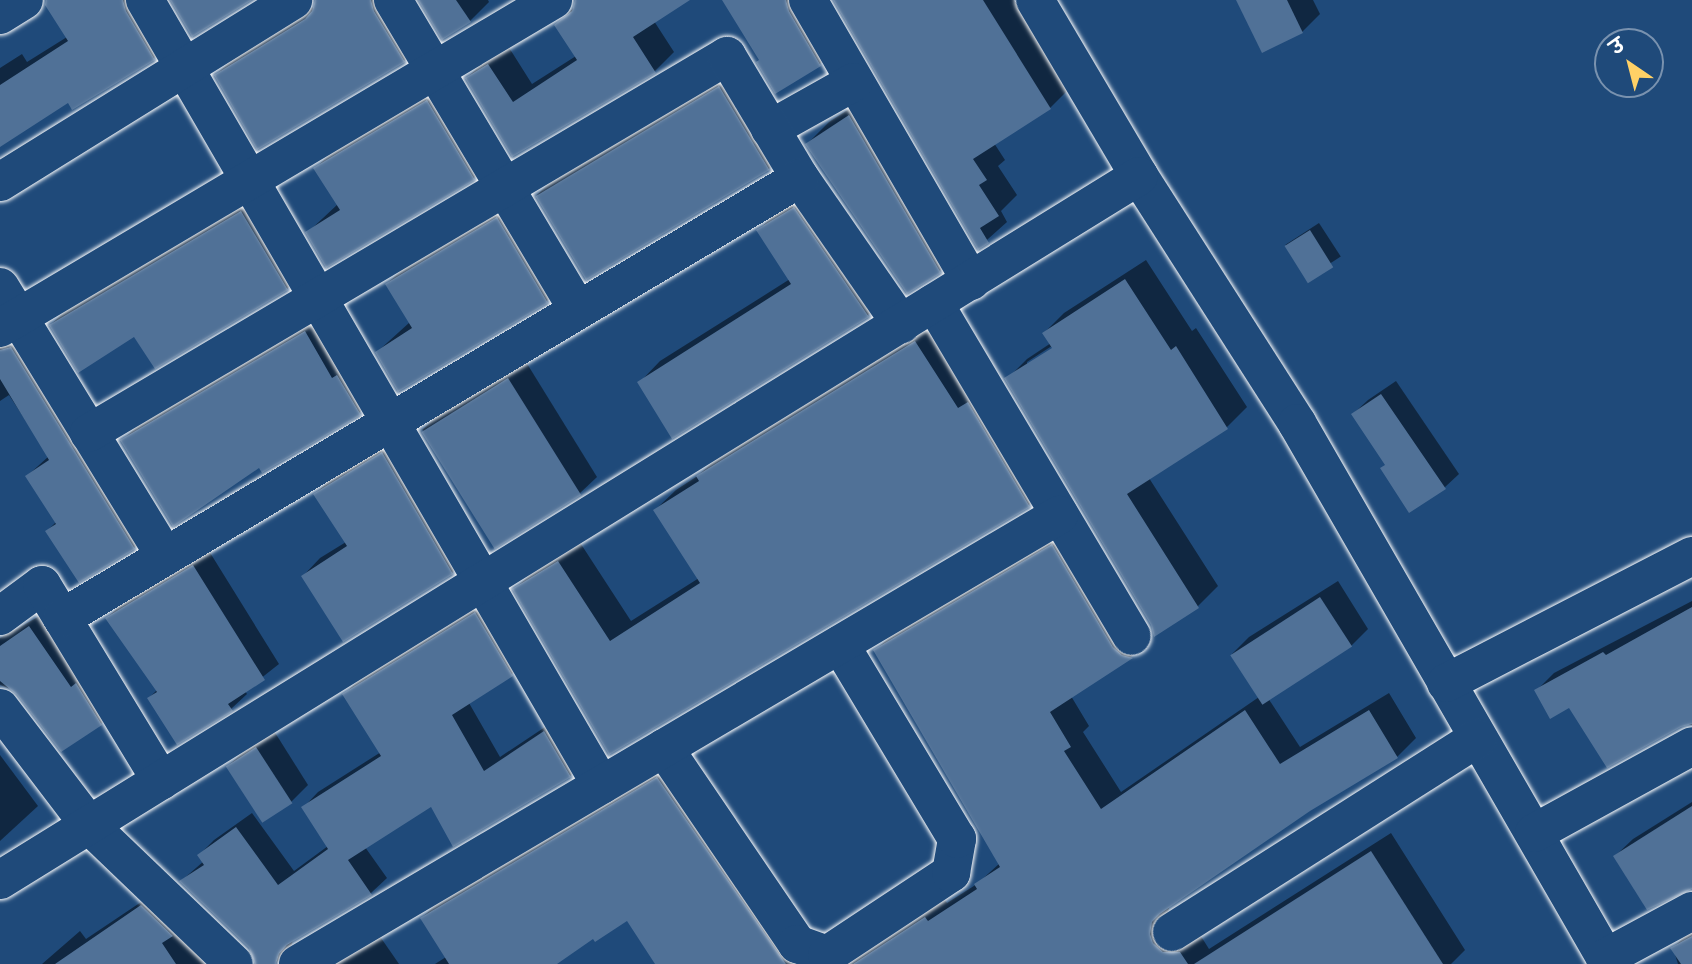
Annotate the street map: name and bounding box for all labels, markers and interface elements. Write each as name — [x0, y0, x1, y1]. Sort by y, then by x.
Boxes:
north arrow — [1594, 28, 1664, 98]
text: उ — [1606, 34, 1630, 60]

